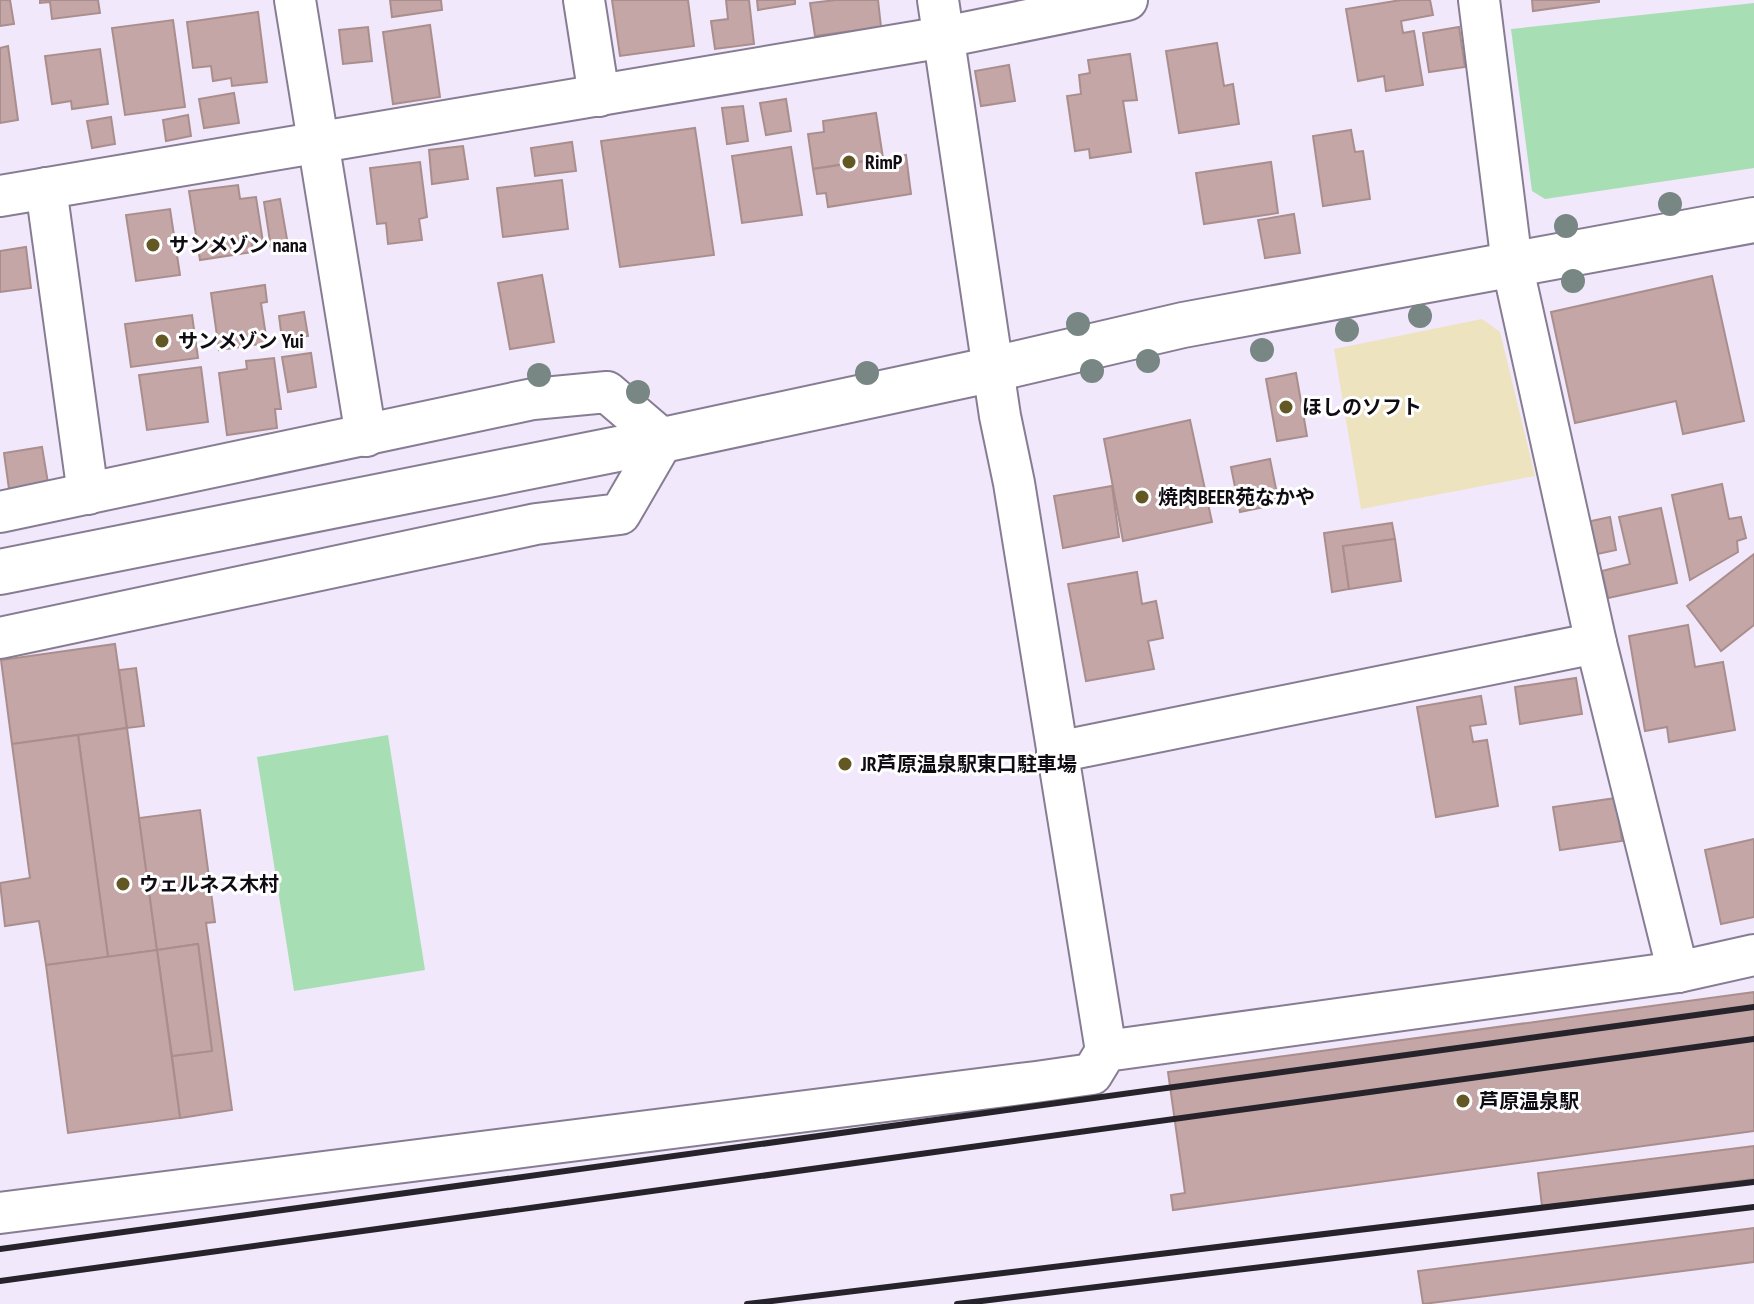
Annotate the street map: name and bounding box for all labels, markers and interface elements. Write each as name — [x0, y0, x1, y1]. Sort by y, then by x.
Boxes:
place label: RimP — [865, 149, 903, 175]
marker: RimP — [840, 153, 858, 171]
place label: サンメゾン nana — [169, 232, 307, 258]
marker: サンメゾン nana — [144, 236, 162, 254]
place label: サンメゾン Yui — [178, 328, 304, 354]
marker: サンメゾン Yui — [153, 332, 171, 350]
place label: ほしのソフト — [1302, 394, 1422, 420]
marker: ほしのソフト — [1277, 398, 1295, 416]
place label: 焼肉BEER苑なかや — [1158, 484, 1315, 510]
marker: 焼肉BEER苑なかや — [1133, 488, 1151, 506]
place label: JR芦原温泉駅東口駐車場 — [860, 751, 1077, 777]
marker: JR芦原温泉駅東口駐車場 — [836, 755, 854, 773]
place label: ウェルネス木村 — [139, 871, 279, 897]
marker: ウェルネス木村 — [114, 875, 132, 893]
place label: 芦原温泉駅 — [1479, 1088, 1579, 1114]
marker: 芦原温泉駅 — [1454, 1092, 1472, 1110]

